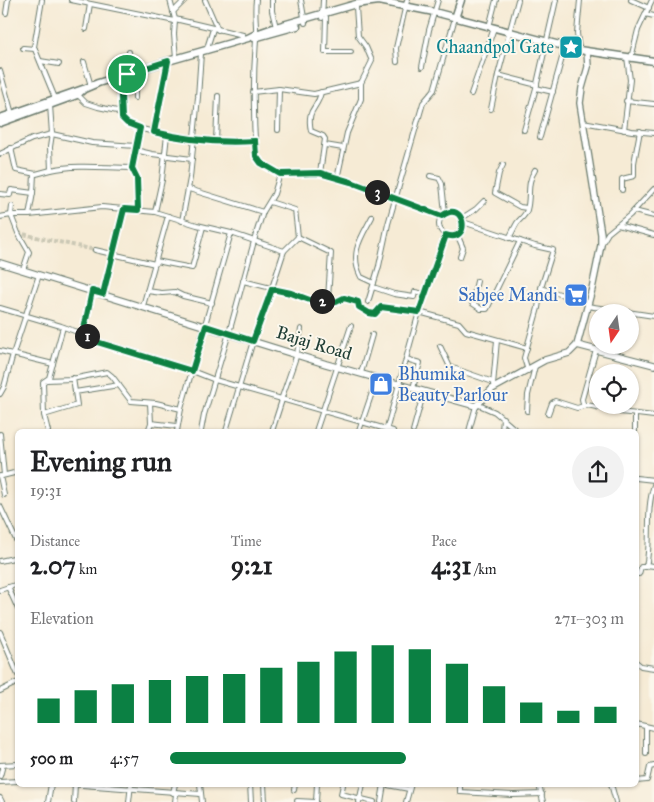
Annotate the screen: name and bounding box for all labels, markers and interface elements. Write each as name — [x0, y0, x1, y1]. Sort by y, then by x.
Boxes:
place icon: Chaandpol Gate — [558, 34, 584, 60]
place label: Chaandpol Gate — [436, 36, 554, 58]
pin — [106, 53, 148, 95]
icon: arrive — [113, 60, 141, 88]
pin: 3 — [364, 180, 390, 204]
text: 3 — [375, 184, 380, 201]
supermarket icon: Sabjee Mandi — [563, 282, 589, 308]
place label: Sabjee Mandi — [458, 284, 558, 306]
pin: 2 — [310, 288, 334, 314]
text: 2 — [319, 293, 326, 310]
north arrow — [589, 304, 639, 354]
map controls — [589, 304, 639, 414]
street label: Bajaj Road — [273, 321, 355, 365]
pin: 1 — [74, 324, 100, 348]
text: 1 — [85, 328, 90, 345]
place label: Bhumika Beauty Parlour — [398, 363, 508, 406]
button: locate — [589, 364, 639, 414]
shop icon: Bhumika Beauty Parlour — [368, 371, 394, 397]
text: Evening run — [30, 444, 172, 479]
button: share — [572, 446, 624, 498]
text: 19:31 — [30, 481, 62, 500]
text: Distance — [30, 533, 80, 550]
text: Time — [231, 533, 262, 550]
text: Pace — [431, 533, 457, 550]
text: 2.07 — [30, 550, 76, 581]
text: 9:21 — [231, 550, 273, 581]
text: 4:31 — [431, 550, 471, 581]
text: km — [76, 561, 97, 578]
text: /km — [471, 561, 496, 578]
text: Elevation — [30, 609, 94, 628]
text: 271–303 m — [554, 609, 624, 628]
text: 500 m — [30, 749, 73, 768]
text: 4:57 — [110, 749, 139, 768]

